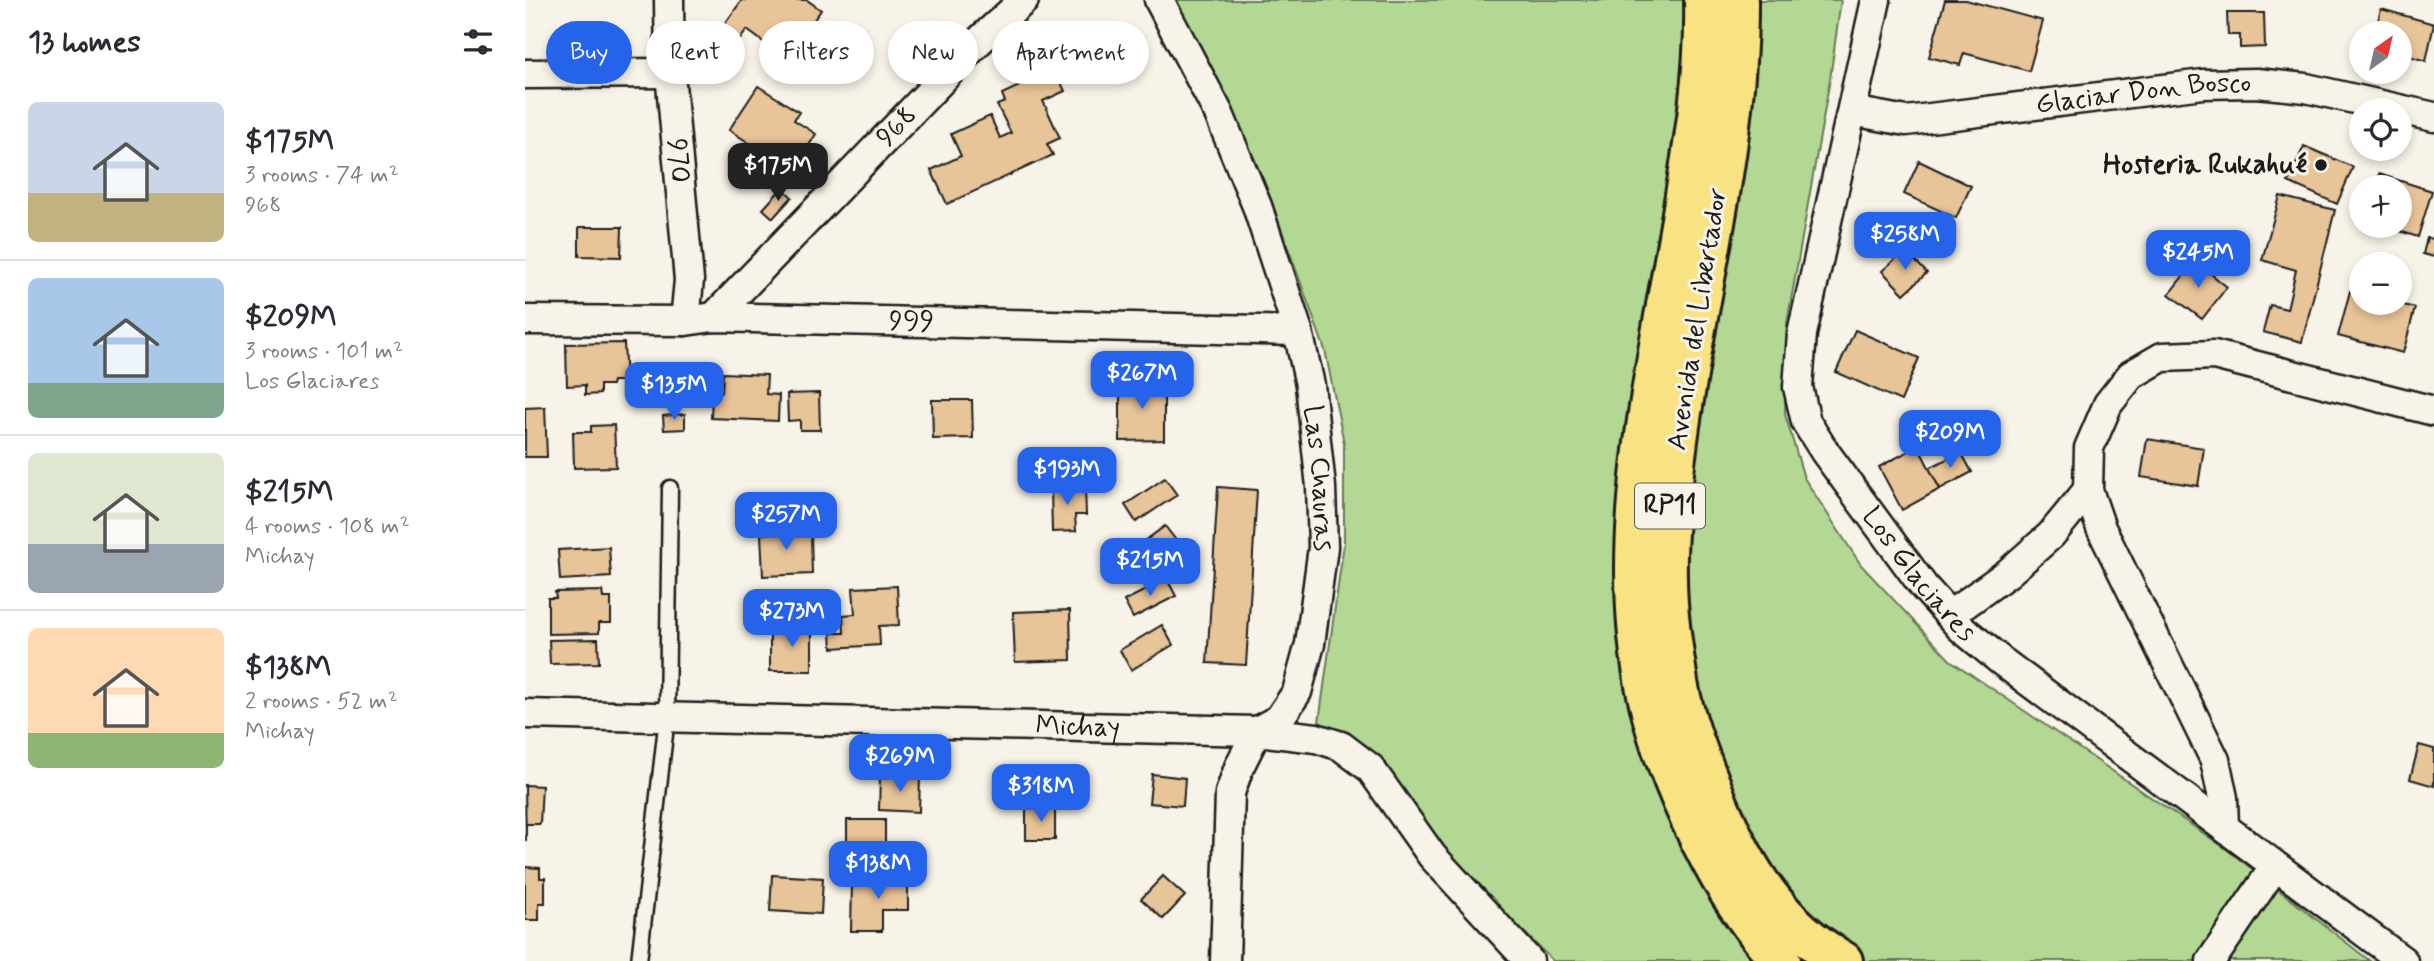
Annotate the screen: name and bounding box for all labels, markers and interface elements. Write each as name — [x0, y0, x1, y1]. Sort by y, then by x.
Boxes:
chip: Buy — [546, 21, 632, 84]
chip: Rent — [646, 21, 745, 84]
chip: Filters — [759, 21, 874, 84]
chip: New — [888, 21, 978, 84]
chip: Apartment — [992, 21, 1149, 84]
north arrow — [2349, 21, 2411, 84]
map controls — [2349, 21, 2412, 315]
text: 13 homes — [28, 23, 141, 62]
icon: filters — [459, 23, 497, 61]
street label: Glaciar Don Bosco — [2033, 65, 2251, 123]
street label: 968 — [868, 98, 926, 155]
button: locate — [2349, 98, 2412, 161]
text: $175M — [245, 122, 334, 161]
icon: home — [84, 130, 168, 214]
street label: 970 — [658, 137, 699, 185]
pin: $175M — [729, 144, 827, 203]
place label: Hosteria Rukahué — [2103, 147, 2308, 184]
text: $175M — [744, 151, 812, 181]
marker: Hosteria Rukahué — [2313, 157, 2329, 173]
text: 3 rooms · 74 m² — [245, 161, 399, 191]
button: + — [2349, 175, 2412, 238]
street label: Avenida del Libertador — [1659, 185, 1737, 453]
text: 968 — [245, 191, 281, 221]
pin: $258M — [1856, 212, 1954, 272]
text: $258M — [1870, 220, 1940, 250]
pin: $245M — [2149, 230, 2247, 290]
text: $245M — [2162, 238, 2234, 268]
button: − — [2349, 252, 2412, 315]
text: $209M — [245, 298, 337, 337]
street label: 999 — [889, 303, 935, 341]
icon: home — [84, 306, 168, 390]
text: 3 rooms · 101 m² — [245, 337, 403, 367]
pin: $267M — [1093, 352, 1191, 411]
text: $267M — [1107, 359, 1177, 389]
pin: $135M — [625, 362, 723, 422]
text: Los Glaciares — [245, 367, 379, 397]
text: $135M — [641, 370, 707, 400]
street label: Las Chauras — [1294, 403, 1342, 552]
pin: $209M — [1901, 410, 1999, 470]
text: $209M — [1915, 418, 1985, 448]
pin: $193M — [1018, 448, 1116, 507]
text: $193M — [1033, 455, 1101, 485]
text: $215M — [245, 473, 333, 512]
icon: home — [84, 481, 168, 565]
road number: RP11 — [1635, 484, 1705, 528]
pin: $257M — [737, 492, 835, 552]
text: $257M — [751, 500, 821, 530]
street label: Los Glaciares — [1853, 500, 1983, 651]
text: 4 rooms · 108 m² — [245, 512, 410, 542]
pin: $215M — [1101, 538, 1199, 598]
text: Michay — [245, 542, 315, 572]
text: $215M — [1116, 546, 1184, 576]
pin: $273M — [743, 590, 841, 649]
text: $273M — [759, 597, 825, 627]
text: $138M — [245, 648, 331, 687]
icon: home — [84, 656, 168, 740]
text: 2 rooms · 52 m² — [245, 687, 398, 717]
street label: Michay — [1035, 707, 1121, 746]
text: Michay — [245, 717, 315, 747]
pin: $269M — [851, 734, 949, 794]
text: $269M — [865, 742, 935, 772]
pin: $318M — [992, 764, 1090, 824]
text: $318M — [1008, 772, 1074, 802]
pin: $138M — [829, 842, 927, 901]
text: $138M — [845, 849, 911, 879]

